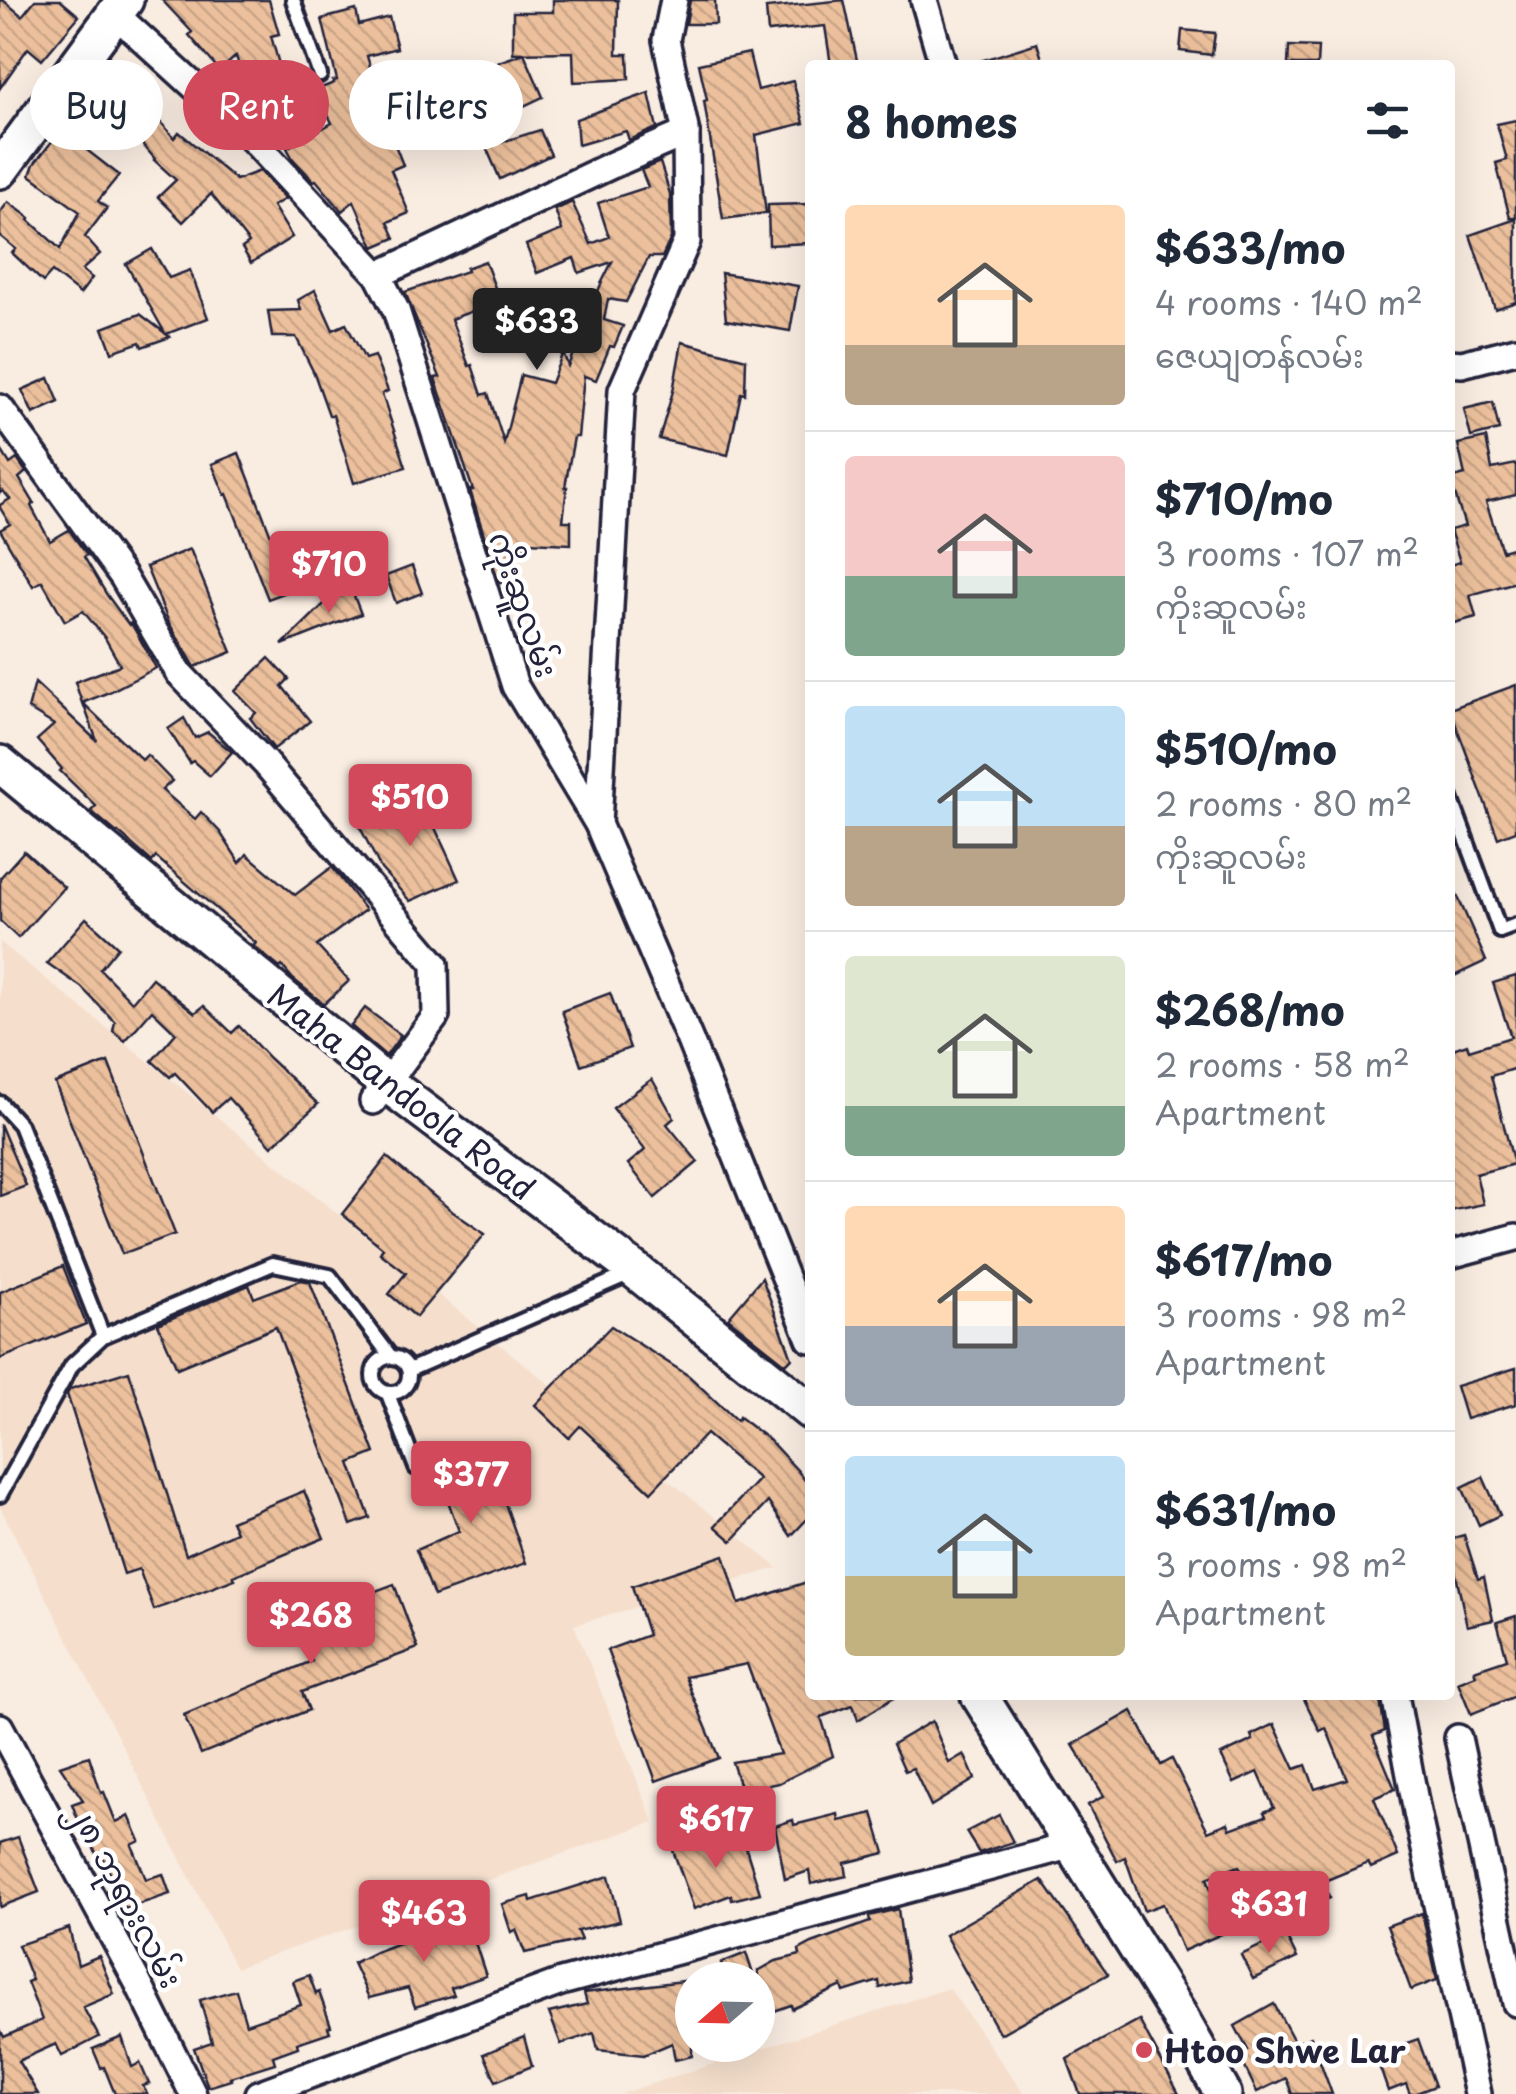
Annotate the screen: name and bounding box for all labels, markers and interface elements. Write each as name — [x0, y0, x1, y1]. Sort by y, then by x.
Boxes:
chip: Buy — [30, 60, 163, 150]
chip: Rent — [183, 60, 329, 150]
chip: Filters — [349, 60, 523, 150]
text: 8 homes — [845, 89, 1018, 152]
icon: filters — [1360, 93, 1415, 148]
text: $633/mo — [1155, 215, 1346, 278]
icon: home — [925, 245, 1045, 365]
text: 4 rooms · 140 m² — [1155, 278, 1423, 326]
pin: $633 — [478, 288, 596, 373]
text: $633 — [495, 296, 579, 344]
text: ဇေယျတန်လမ်း — [1155, 331, 1364, 379]
text: $710/mo — [1155, 466, 1333, 529]
icon: home — [925, 496, 1045, 616]
street label: ကိုးဆူလမ်း — [474, 524, 572, 685]
text: 3 rooms · 107 m² — [1155, 529, 1419, 577]
pin: $710 — [270, 531, 388, 616]
text: $710 — [291, 539, 367, 587]
text: ကိုးဆူလမ်း — [1155, 582, 1307, 630]
text: $510/mo — [1155, 716, 1337, 779]
icon: home — [925, 746, 1045, 866]
pin: $510 — [351, 764, 469, 849]
text: $510 — [371, 772, 449, 820]
text: 2 rooms · 80 m² — [1155, 779, 1412, 827]
text: ကိုးဆူလမ်း — [1155, 832, 1307, 880]
street label: Maha Bandoola Road — [258, 971, 546, 1211]
text: $268/mo — [1155, 977, 1345, 1040]
icon: home — [925, 996, 1045, 1116]
text: 2 rooms · 58 m² — [1155, 1040, 1410, 1088]
text: Apartment — [1155, 1088, 1326, 1136]
text: $617/mo — [1155, 1227, 1332, 1290]
icon: home — [925, 1246, 1045, 1366]
text: 3 rooms · 98 m² — [1155, 1290, 1407, 1338]
text: Apartment — [1155, 1338, 1326, 1386]
pin: $377 — [412, 1441, 530, 1526]
text: $377 — [433, 1449, 509, 1497]
text: $631/mo — [1155, 1477, 1336, 1540]
icon: home — [925, 1496, 1045, 1616]
text: 3 rooms · 98 m² — [1155, 1540, 1407, 1588]
pin: $268 — [252, 1582, 370, 1667]
text: Apartment — [1155, 1588, 1326, 1636]
text: $268 — [269, 1590, 353, 1638]
pin: $617 — [657, 1786, 775, 1871]
street label: ၂၈ ဘုရားလမ်း — [54, 1792, 196, 1998]
text: $617 — [679, 1794, 753, 1842]
pin: $631 — [1210, 1871, 1328, 1956]
text: $631 — [1230, 1879, 1308, 1927]
pin: $463 — [365, 1880, 483, 1965]
text: $463 — [381, 1888, 467, 1936]
north arrow — [675, 1962, 775, 2062]
map controls — [675, 1962, 775, 2062]
place label: Htoo Shwe Lar — [1164, 2026, 1406, 2074]
marker: Htoo Shwe Lar — [1133, 2039, 1155, 2061]

